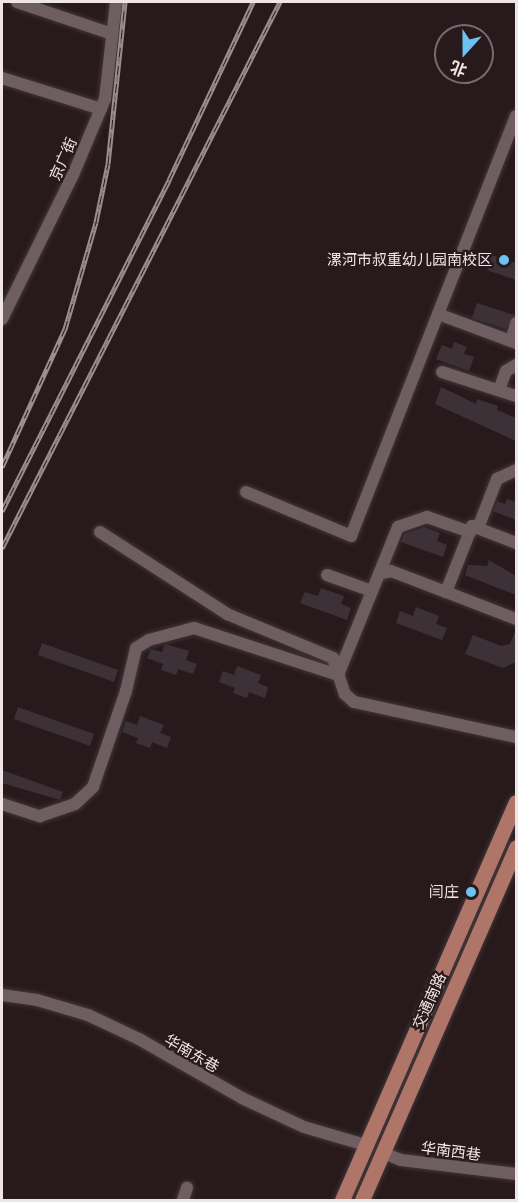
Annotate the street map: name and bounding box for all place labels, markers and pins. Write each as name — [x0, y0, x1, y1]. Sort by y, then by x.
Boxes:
place label: 漯河市叔重幼儿园南校区 — [327, 251, 492, 269]
marker: 漯河市叔重幼儿园南校区 — [497, 253, 511, 267]
place label: 闫庄 — [429, 883, 459, 901]
marker: 闫庄 — [464, 885, 478, 899]

